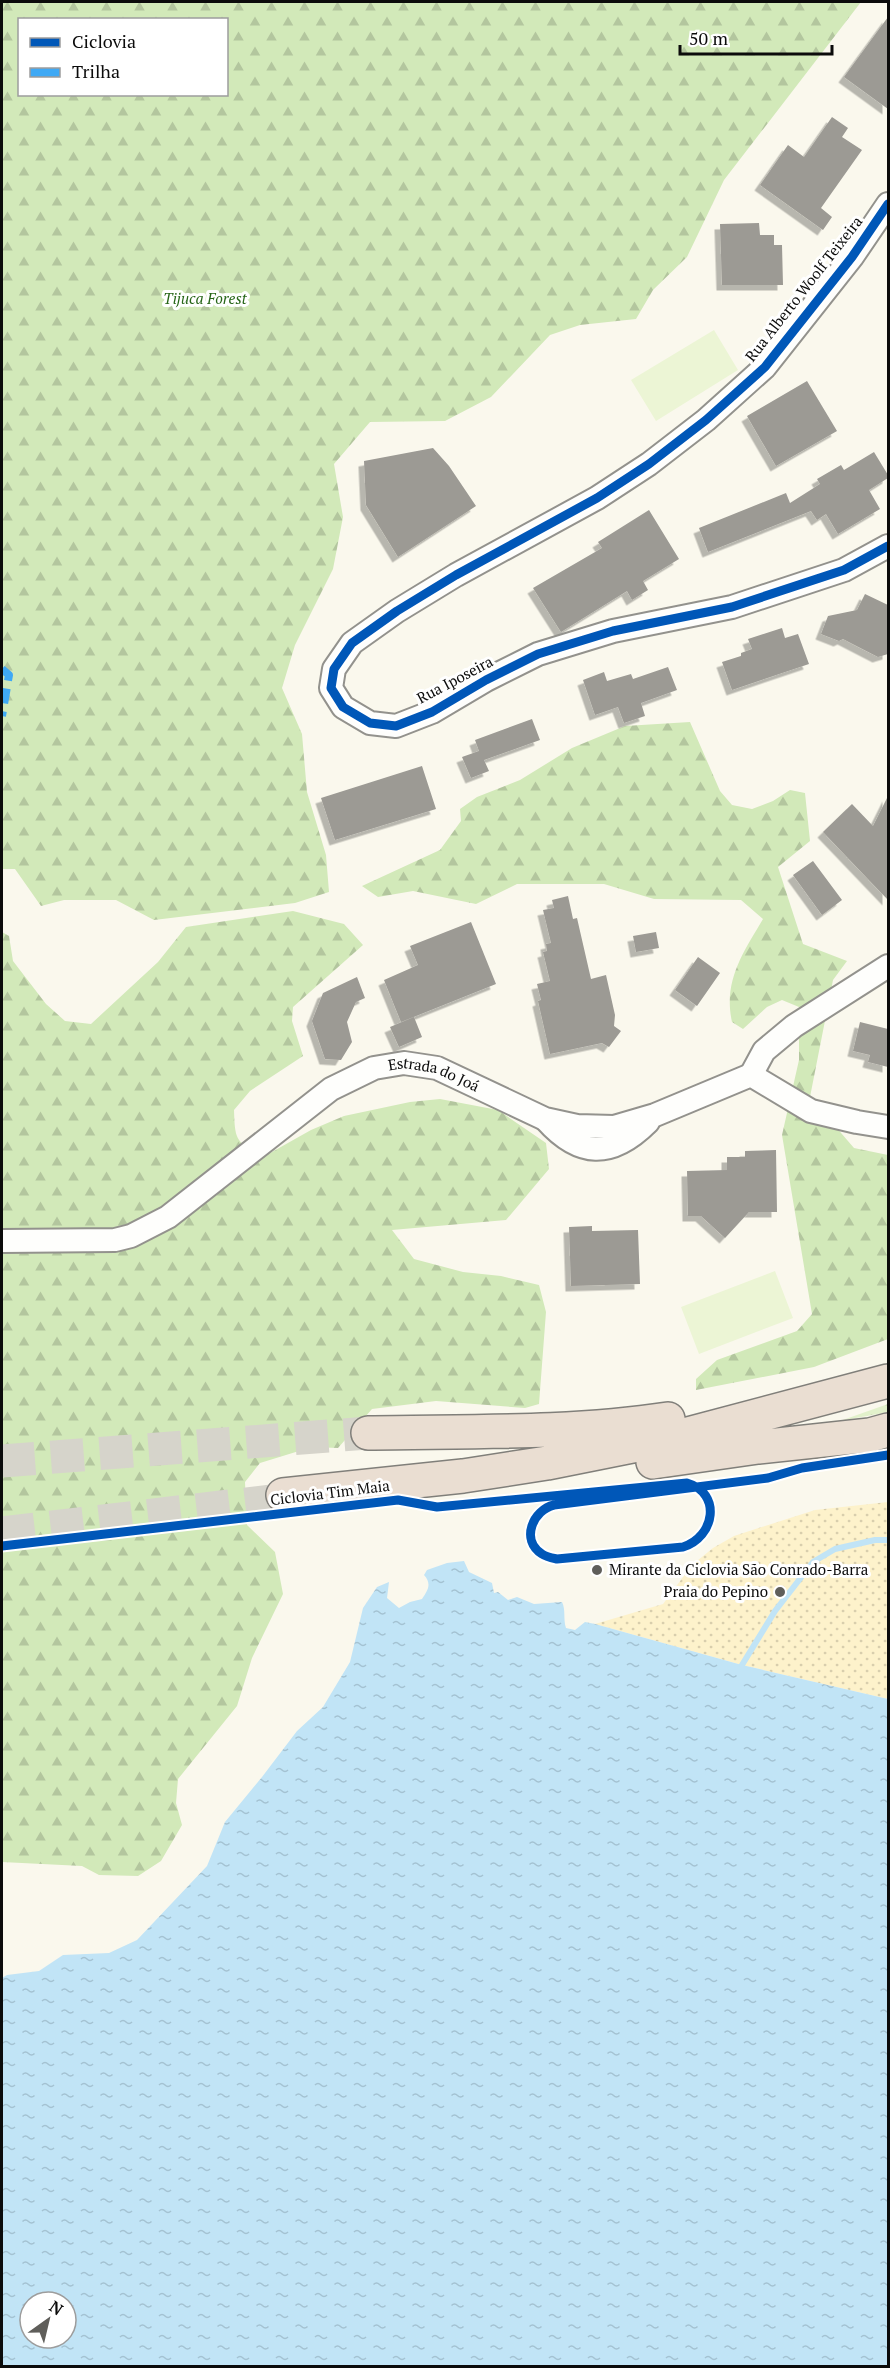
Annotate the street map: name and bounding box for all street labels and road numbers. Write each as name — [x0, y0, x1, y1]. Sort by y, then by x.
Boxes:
street label: Rua Alberto Woolf Teixeira — [740, 211, 867, 365]
street label: Rua Iposeira — [413, 651, 496, 708]
street label: Estrada do Joá — [386, 1052, 483, 1096]
street label: Ciclovia Tim Maia — [269, 1475, 391, 1509]

